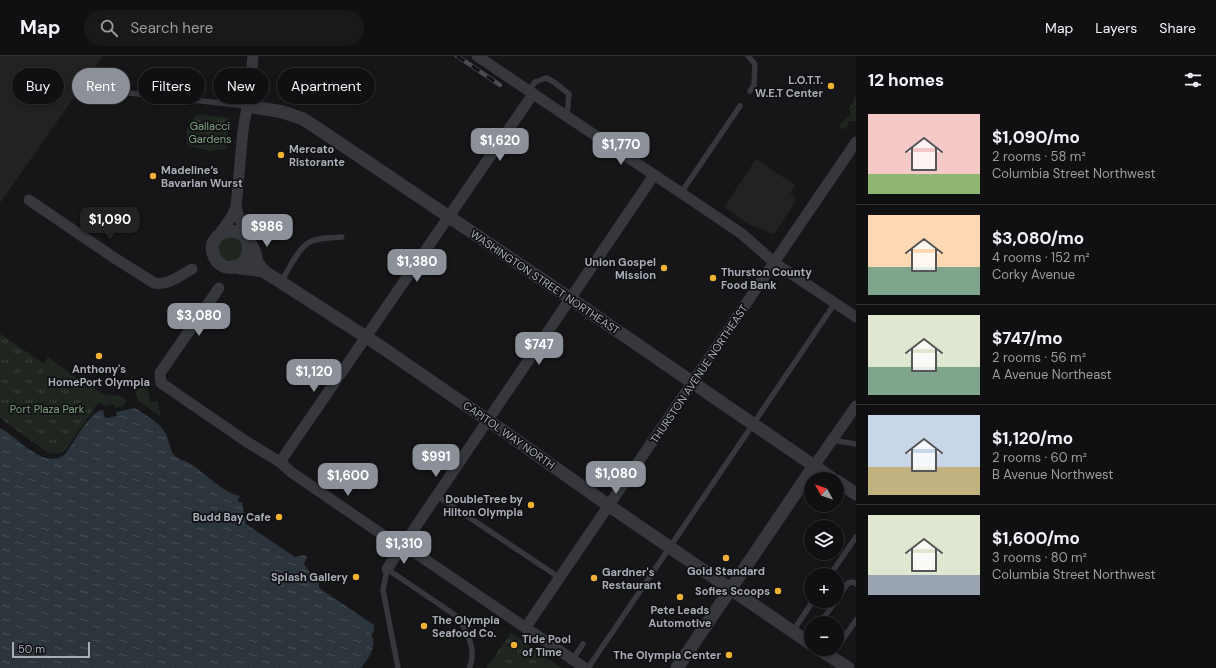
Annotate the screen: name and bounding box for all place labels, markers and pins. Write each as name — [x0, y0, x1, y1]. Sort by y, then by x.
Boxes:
place label: L.O.T.T. W.E.T Center — [755, 73, 823, 100]
marker: L.O.T.T. W.E.T Center — [826, 81, 836, 91]
pin: $1,620 — [467, 128, 533, 162]
pin: $1,770 — [588, 132, 654, 166]
place label: Mercato Ristorante — [289, 142, 345, 169]
marker: Mercato Ristorante — [276, 150, 286, 160]
place label: Madeline’s Bavarian Wurst — [161, 163, 243, 190]
marker: Madeline’s Bavarian Wurst — [148, 171, 158, 181]
pin: $1,090 — [77, 207, 143, 241]
pin: $986 — [243, 214, 291, 248]
pin: $1,380 — [384, 249, 450, 283]
place label: Union Gospel Mission — [585, 255, 656, 282]
marker: Union Gospel Mission — [659, 263, 669, 273]
place label: Thurston County Food Bank — [721, 265, 812, 292]
marker: Thurston County Food Bank — [708, 273, 718, 283]
pin: $3,080 — [166, 303, 232, 337]
pin: $747 — [515, 332, 563, 366]
marker: Anthony's HomePort Olympia — [94, 351, 104, 361]
pin: $1,120 — [281, 359, 347, 393]
place label: Anthony's HomePort Olympia — [48, 362, 150, 389]
pin: $991 — [412, 444, 460, 478]
pin: $1,080 — [583, 461, 649, 495]
pin: $1,600 — [315, 463, 381, 497]
place label: DoubleTree by Hilton Olympia — [443, 492, 523, 519]
marker: DoubleTree by Hilton Olympia — [526, 500, 536, 510]
place label: Budd Bay Cafe — [193, 510, 271, 524]
marker: Budd Bay Cafe — [274, 512, 284, 522]
pin: $1,310 — [371, 531, 437, 565]
marker: Gold Standard — [721, 553, 731, 563]
place label: Gold Standard — [687, 564, 765, 578]
place label: Gardner's Restaurant — [602, 565, 662, 592]
place label: Splash Gallery — [271, 570, 348, 584]
marker: Splash Gallery — [351, 572, 361, 582]
marker: Gardner's Restaurant — [589, 573, 599, 583]
place label: Sofies Scoops — [695, 584, 770, 598]
marker: Sofies Scoops — [773, 586, 783, 596]
marker: Pete Leads Automotive — [675, 592, 685, 602]
place label: Pete Leads Automotive — [648, 603, 712, 630]
place label: The Olympia Seafood Co. — [432, 613, 500, 640]
marker: The Olympia Seafood Co. — [419, 621, 429, 631]
place label: Tide Pool of Time — [522, 632, 571, 659]
marker: Tide Pool of Time — [509, 640, 519, 650]
place label: The Olympia Center — [613, 648, 721, 662]
marker: The Olympia Center — [724, 650, 734, 660]

